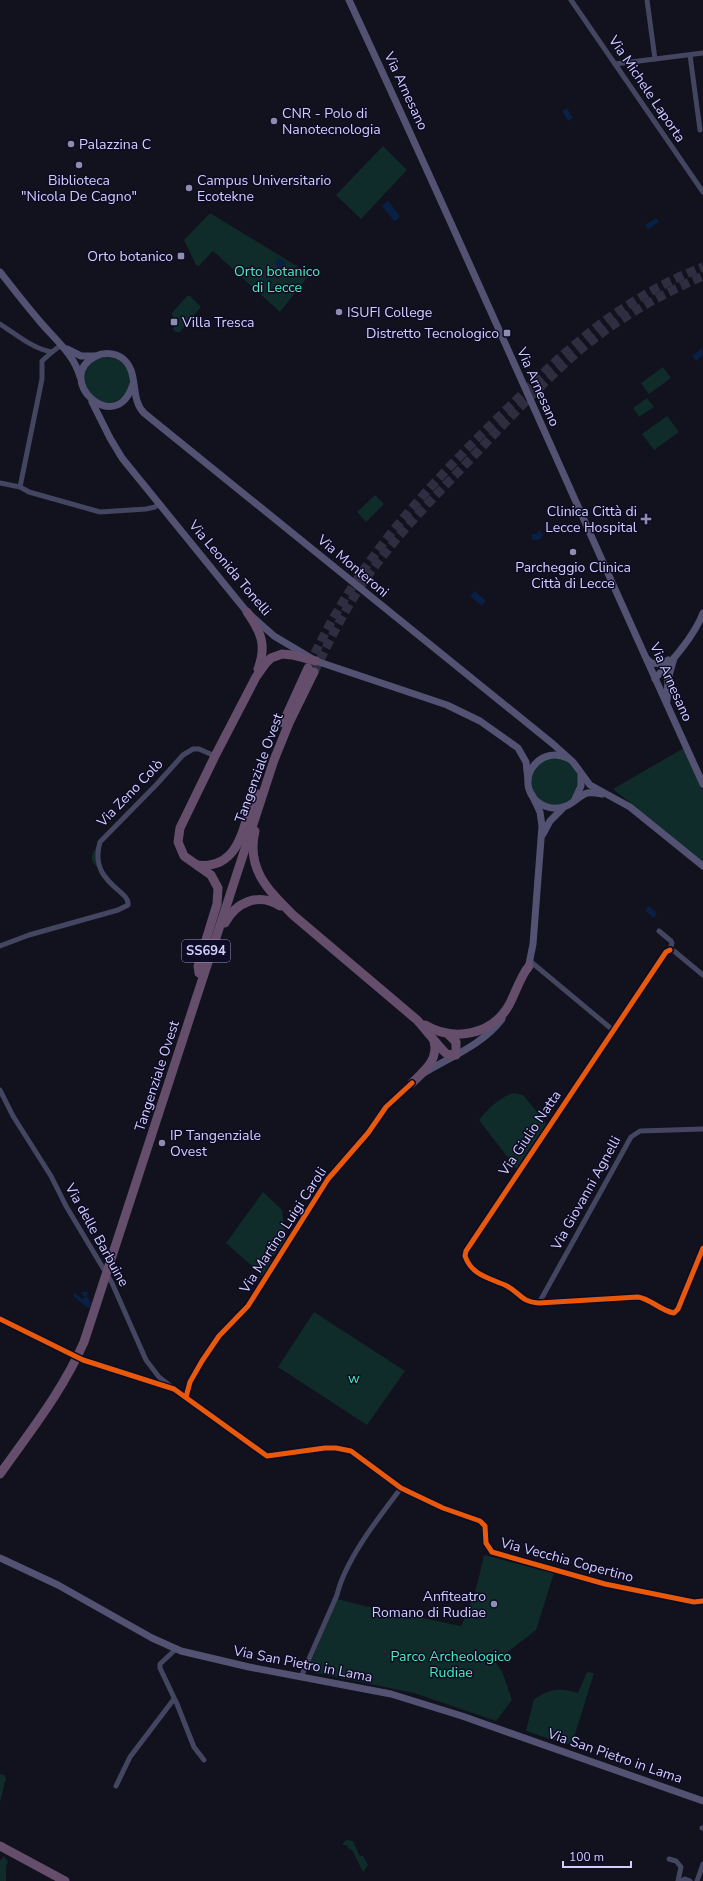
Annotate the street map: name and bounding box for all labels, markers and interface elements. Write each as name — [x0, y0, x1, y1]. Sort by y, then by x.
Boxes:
street label: Via Michele Laporta — [604, 31, 690, 146]
street label: Via Arnesano — [379, 48, 433, 133]
place label: CNR - Polo di Nanotecnologia — [282, 104, 381, 139]
marker: CNR - Polo di Nanotecnologia — [269, 116, 279, 126]
place label: Palazzina C — [79, 135, 151, 154]
marker: Palazzina C — [66, 139, 76, 149]
marker: Biblioteca "Nicola De Cagno" — [74, 160, 84, 170]
place label: Biblioteca "Nicola De Cagno" — [21, 171, 137, 206]
place label: Campus Universitario Ecotekne — [197, 171, 331, 206]
marker: Campus Universitario Ecotekne — [184, 183, 194, 193]
place label: Orto botanico — [87, 247, 173, 266]
marker: Orto botanico — [176, 251, 186, 261]
park label: Orto botanico di Lecce — [234, 262, 320, 297]
place label: ISUFI College — [347, 303, 432, 322]
marker: ISUFI College — [334, 307, 344, 317]
place label: Villa Tresca — [181, 313, 255, 332]
marker: Villa Tresca — [169, 317, 179, 327]
place label: Distretto Tecnologico — [366, 324, 499, 343]
marker: Distretto Tecnologico — [502, 328, 512, 338]
street label: Via Arnesano — [512, 344, 564, 430]
place label: Clinica Città di Lecce Hospital — [545, 502, 638, 537]
marker: Clinica Città di Lecce Hospital — [640, 513, 652, 525]
street label: Via Leonida Tonelli — [184, 515, 276, 620]
street label: Via Monteroni — [312, 530, 393, 601]
marker: Parcheggio Clinica Città di Lecce — [568, 547, 578, 557]
place label: Parcheggio Clinica Città di Lecce — [515, 558, 631, 593]
street label: Via Arnesano — [645, 639, 697, 725]
street label: Tangenziale Ovest — [230, 710, 288, 826]
street label: Via Zeno Colò — [92, 755, 167, 832]
road number: SS694 — [182, 940, 230, 962]
street label: Tangenziale Ovest — [130, 1018, 184, 1134]
street label: Via Giulio Natta — [494, 1087, 565, 1180]
place label: IP Tangenziale Ovest — [170, 1126, 261, 1161]
street label: Via Giovanni Agnelli — [546, 1133, 625, 1254]
marker: IP Tangenziale Ovest — [157, 1138, 167, 1148]
street label: Via Martino Luigi Caroli — [235, 1163, 331, 1297]
street label: Via delle Barbuine — [60, 1179, 133, 1290]
park label: w — [348, 1369, 360, 1388]
street label: Via Vecchia Copertino — [497, 1533, 636, 1587]
place label: Anfiteatro Romano di Rudiae — [372, 1587, 486, 1622]
marker: Anfiteatro Romano di Rudiae — [489, 1599, 499, 1609]
street label: Via San Pietro in Lama — [231, 1641, 374, 1687]
park label: Parco Archeologico Rudiae — [391, 1647, 512, 1682]
street label: Via San Pietro in Lama — [544, 1724, 685, 1788]
scale bar — [563, 1843, 631, 1869]
text: 100 m — [569, 1849, 604, 1865]

